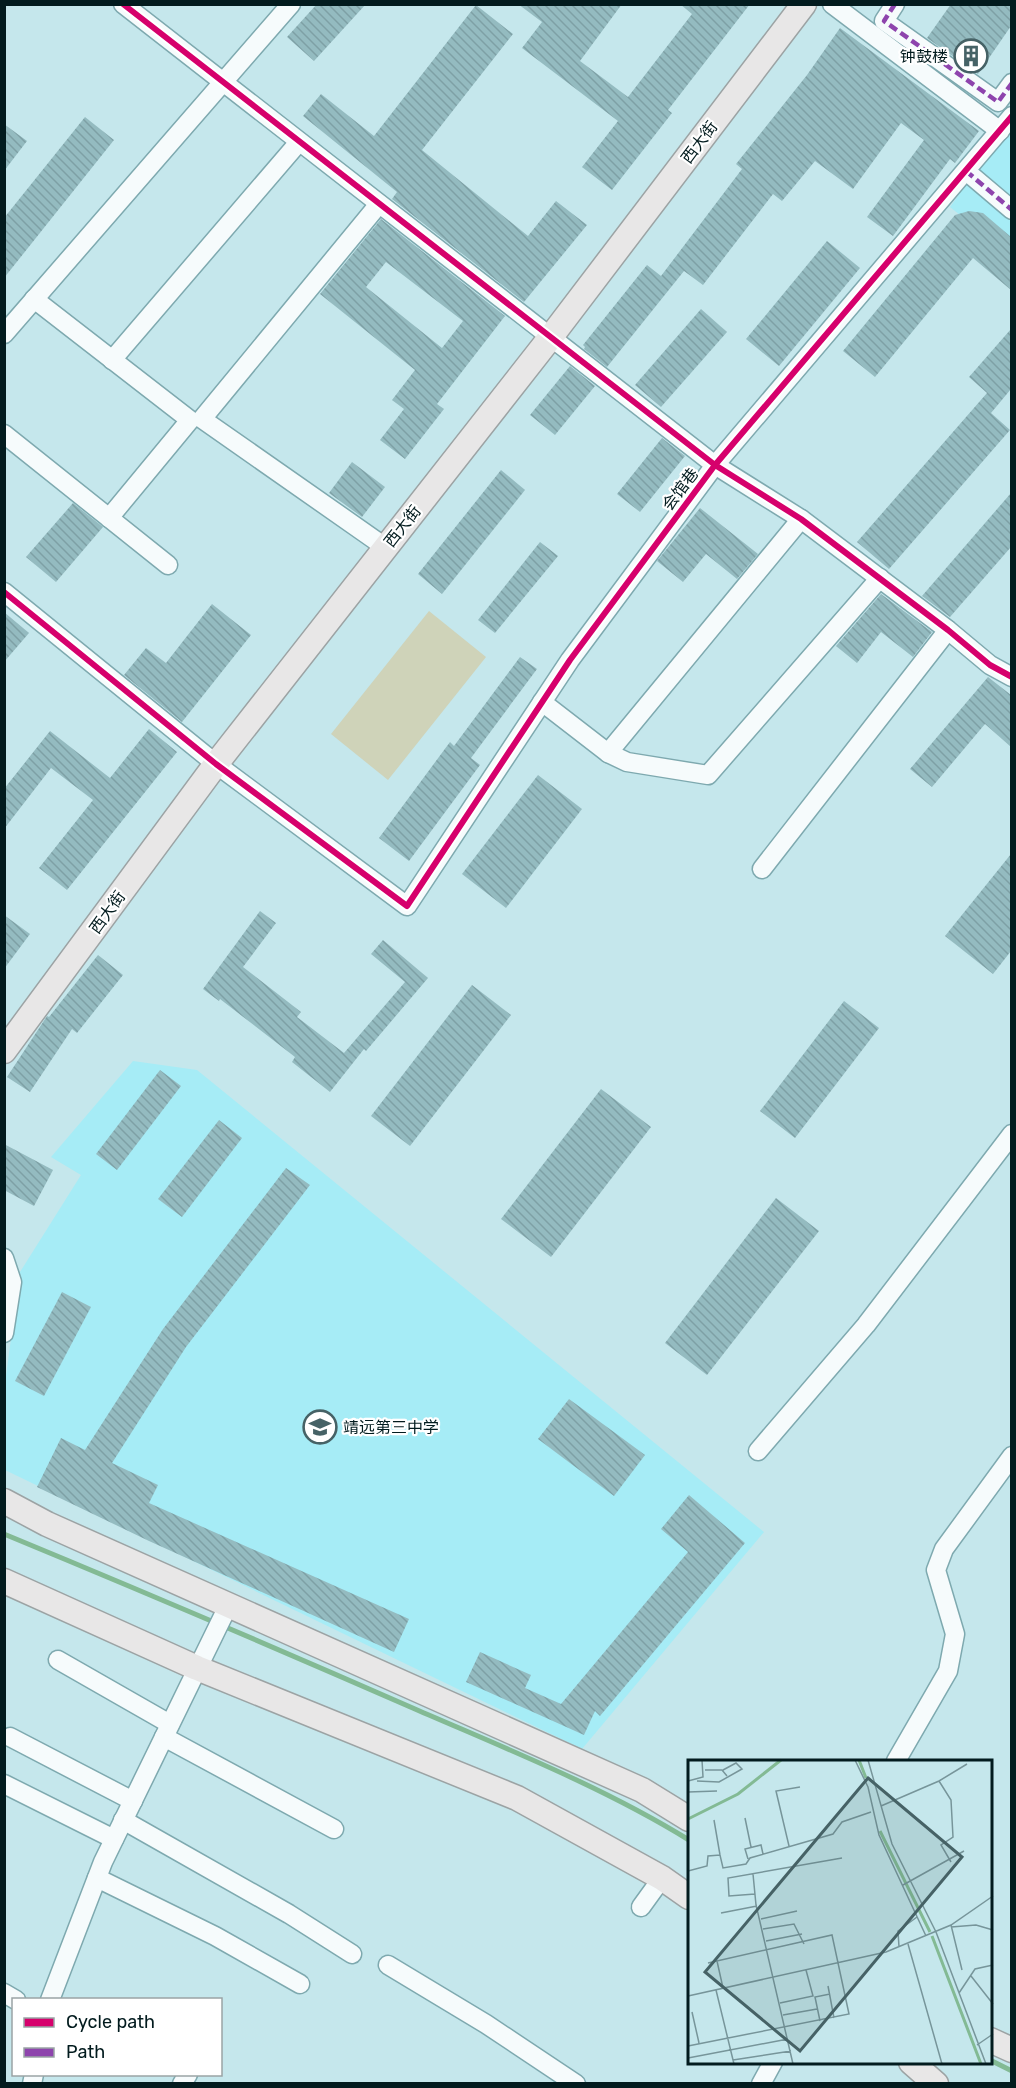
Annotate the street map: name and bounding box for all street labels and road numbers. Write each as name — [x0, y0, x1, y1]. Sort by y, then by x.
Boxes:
street label: 西大街 — [677, 117, 721, 167]
street label: 会馆巷 — [658, 464, 702, 514]
street label: 西大街 — [380, 502, 425, 551]
street label: 西大街 — [86, 887, 129, 937]

